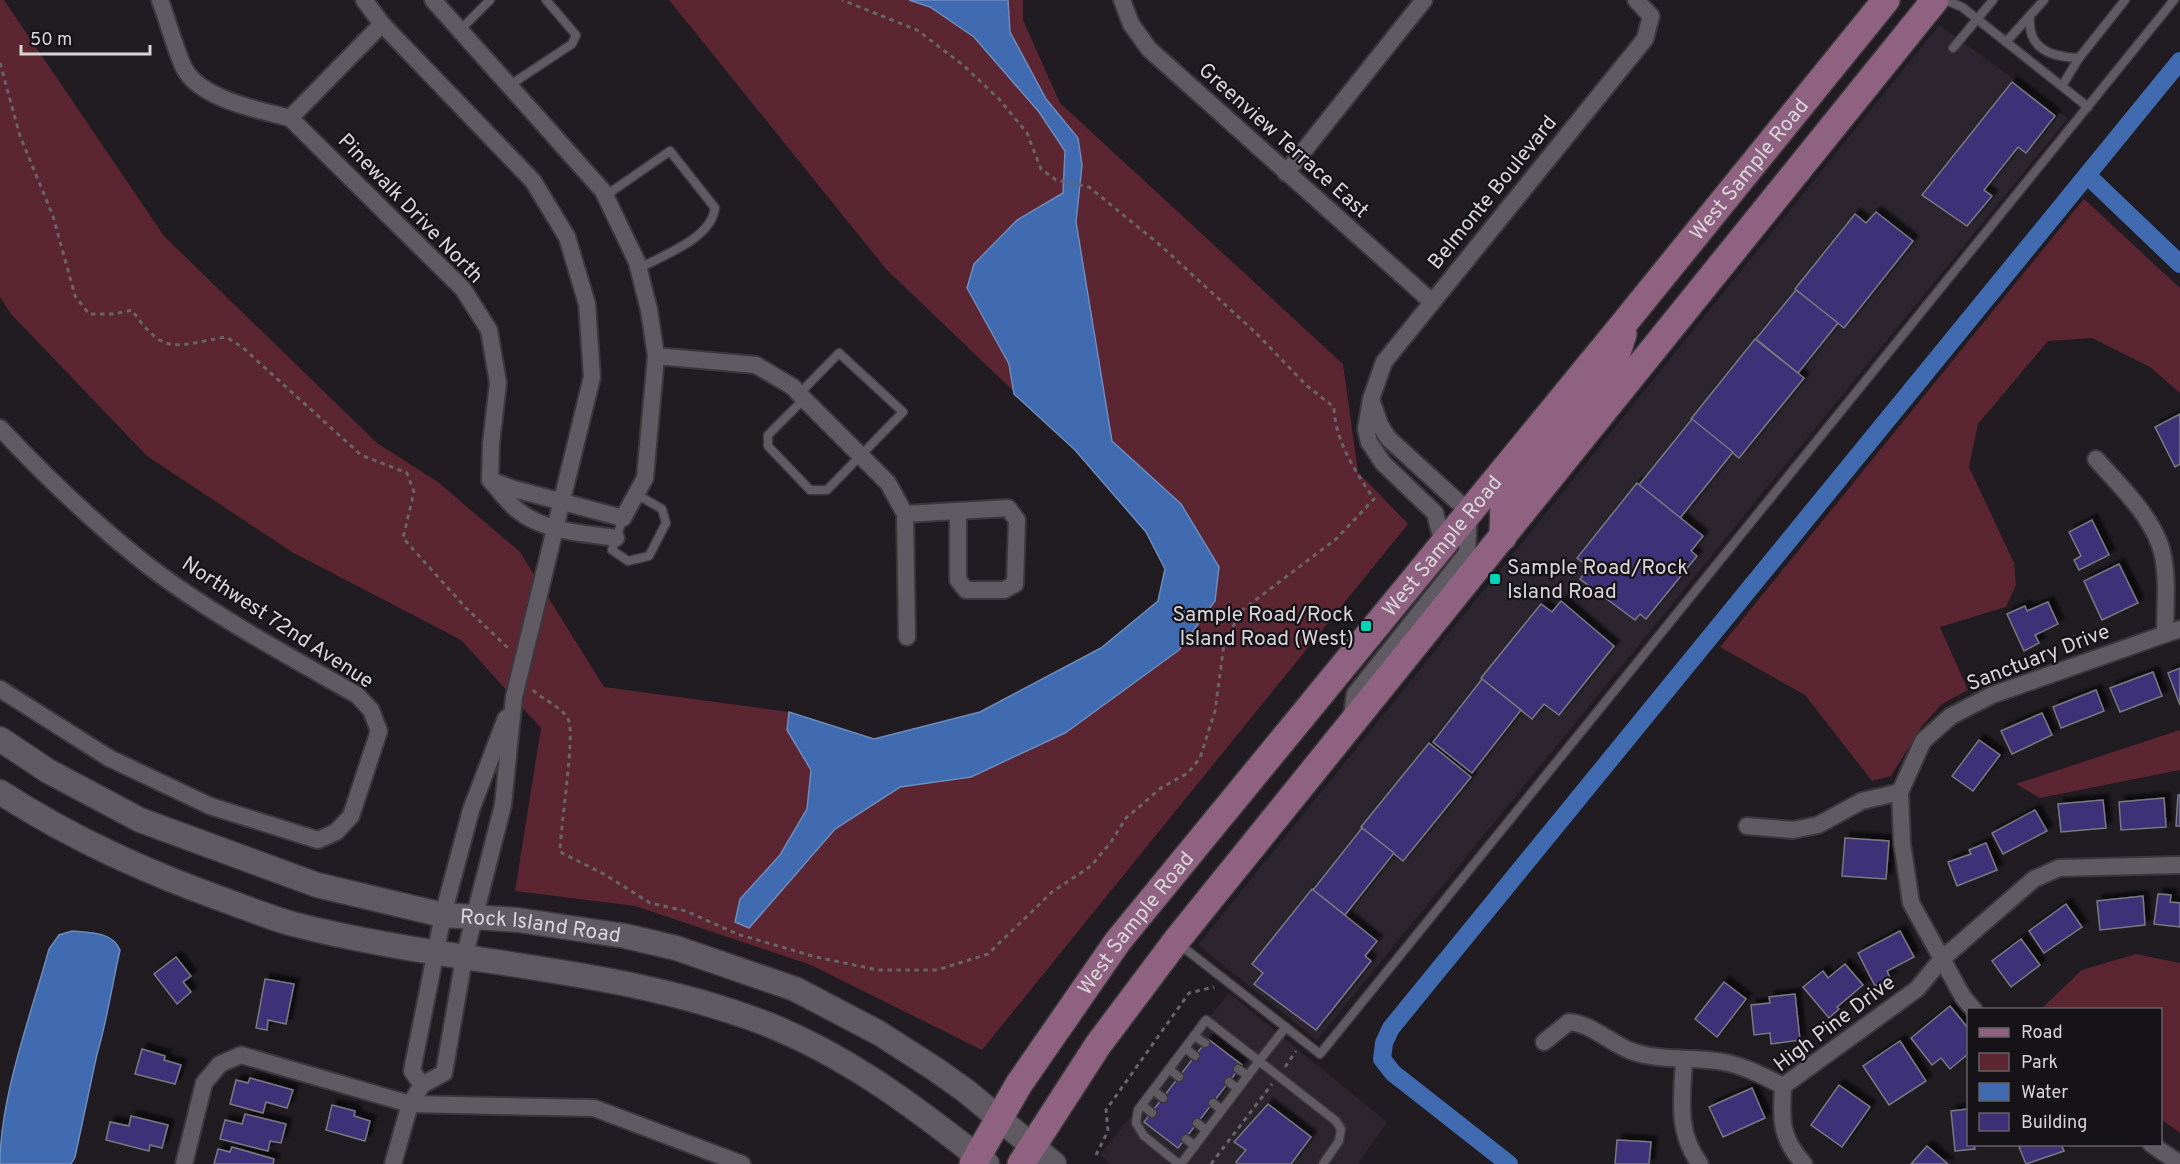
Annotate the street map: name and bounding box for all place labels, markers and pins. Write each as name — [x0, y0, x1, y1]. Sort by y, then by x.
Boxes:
place label: Sample Road/Rock Island Road — [1507, 555, 1689, 606]
marker: Sample Road/Rock Island Road — [1488, 572, 1502, 586]
place label: Sample Road/Rock Island Road (West) — [1172, 602, 1354, 653]
marker: Sample Road/Rock Island Road (West) — [1359, 619, 1373, 633]

